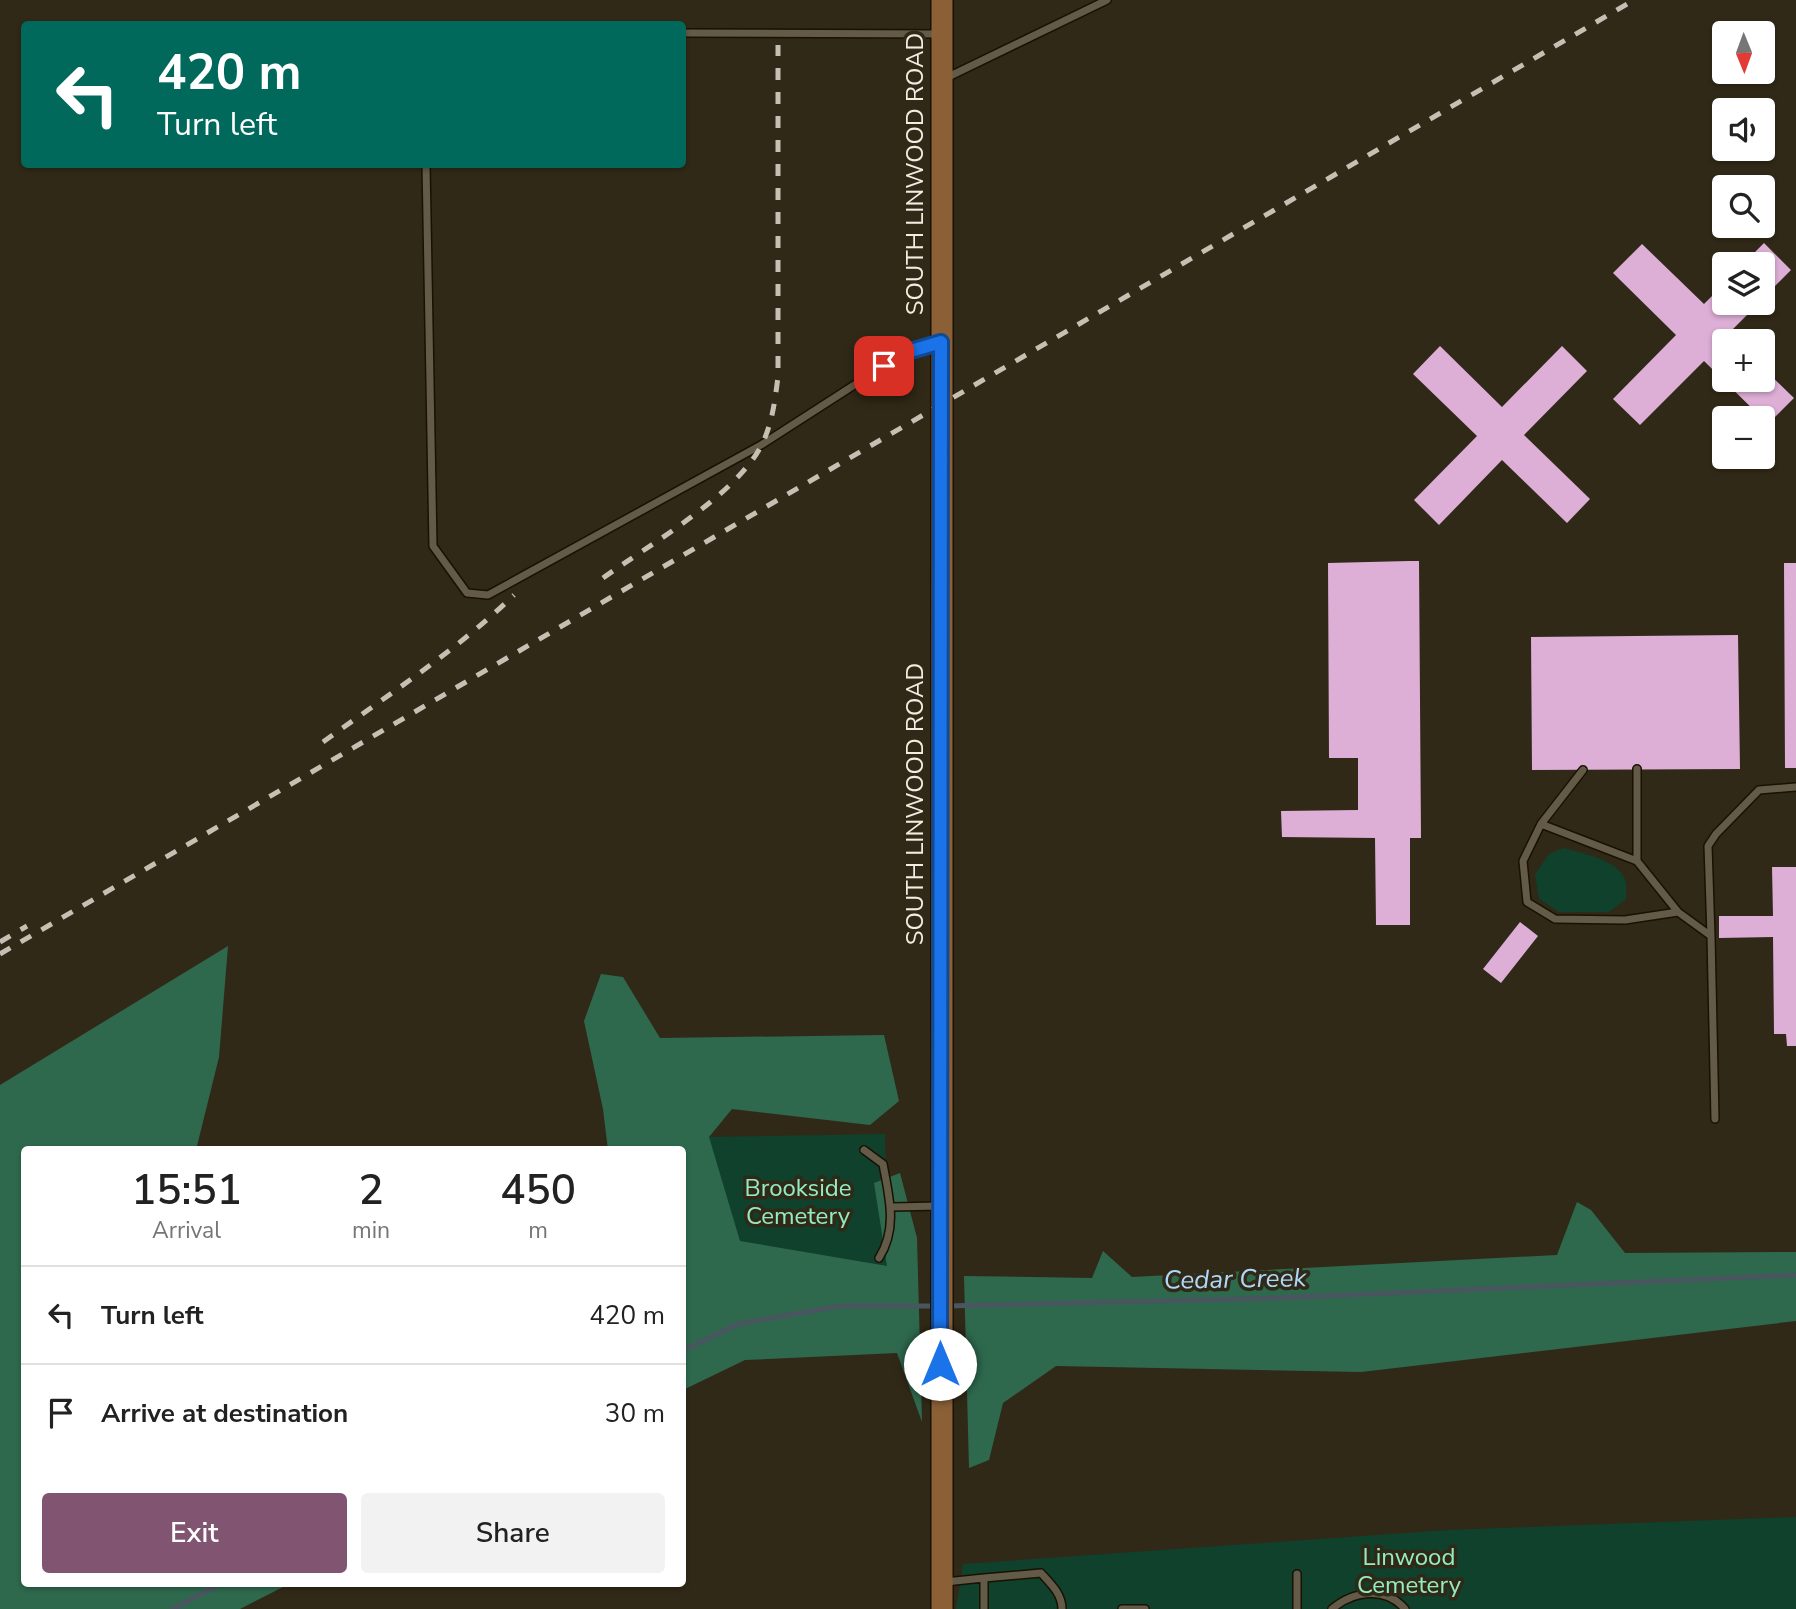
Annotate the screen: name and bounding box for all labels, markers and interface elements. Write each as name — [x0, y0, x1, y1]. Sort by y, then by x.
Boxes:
north arrow — [1712, 21, 1774, 84]
map controls — [1712, 21, 1775, 469]
street label: SOUTH LINWOOD ROAD — [899, 33, 931, 315]
text: 420 m — [157, 39, 301, 106]
icon: left — [42, 49, 133, 140]
button: sound — [1712, 98, 1775, 161]
text: Turn left — [157, 103, 277, 146]
button: search — [1712, 175, 1775, 238]
button: layers — [1712, 252, 1775, 315]
button: + — [1712, 329, 1775, 392]
pin — [854, 336, 914, 396]
icon: arrive — [865, 347, 903, 385]
button: − — [1712, 406, 1775, 469]
street label: SOUTH LINWOOD ROAD — [899, 663, 931, 945]
text: 15:51 — [131, 1162, 242, 1219]
text: 2 — [358, 1162, 384, 1219]
text: 450 — [500, 1162, 576, 1219]
park label: Brookside Cemetery — [744, 1172, 852, 1232]
text: Arrival — [152, 1215, 221, 1246]
text: min — [352, 1215, 390, 1246]
text: m — [528, 1215, 548, 1246]
water label: Cedar Creek — [1163, 1260, 1308, 1298]
icon: left — [42, 1296, 80, 1334]
text: Turn left — [101, 1298, 204, 1333]
text: 420 m — [589, 1298, 665, 1333]
position arrow — [903, 1327, 977, 1401]
icon: arrive — [42, 1394, 80, 1432]
text: Arrive at destination — [101, 1396, 348, 1431]
text: 30 m — [605, 1396, 665, 1431]
button: Exit — [42, 1493, 347, 1573]
button: Share — [361, 1493, 665, 1573]
park label: Linwood Cemetery — [1357, 1541, 1462, 1601]

